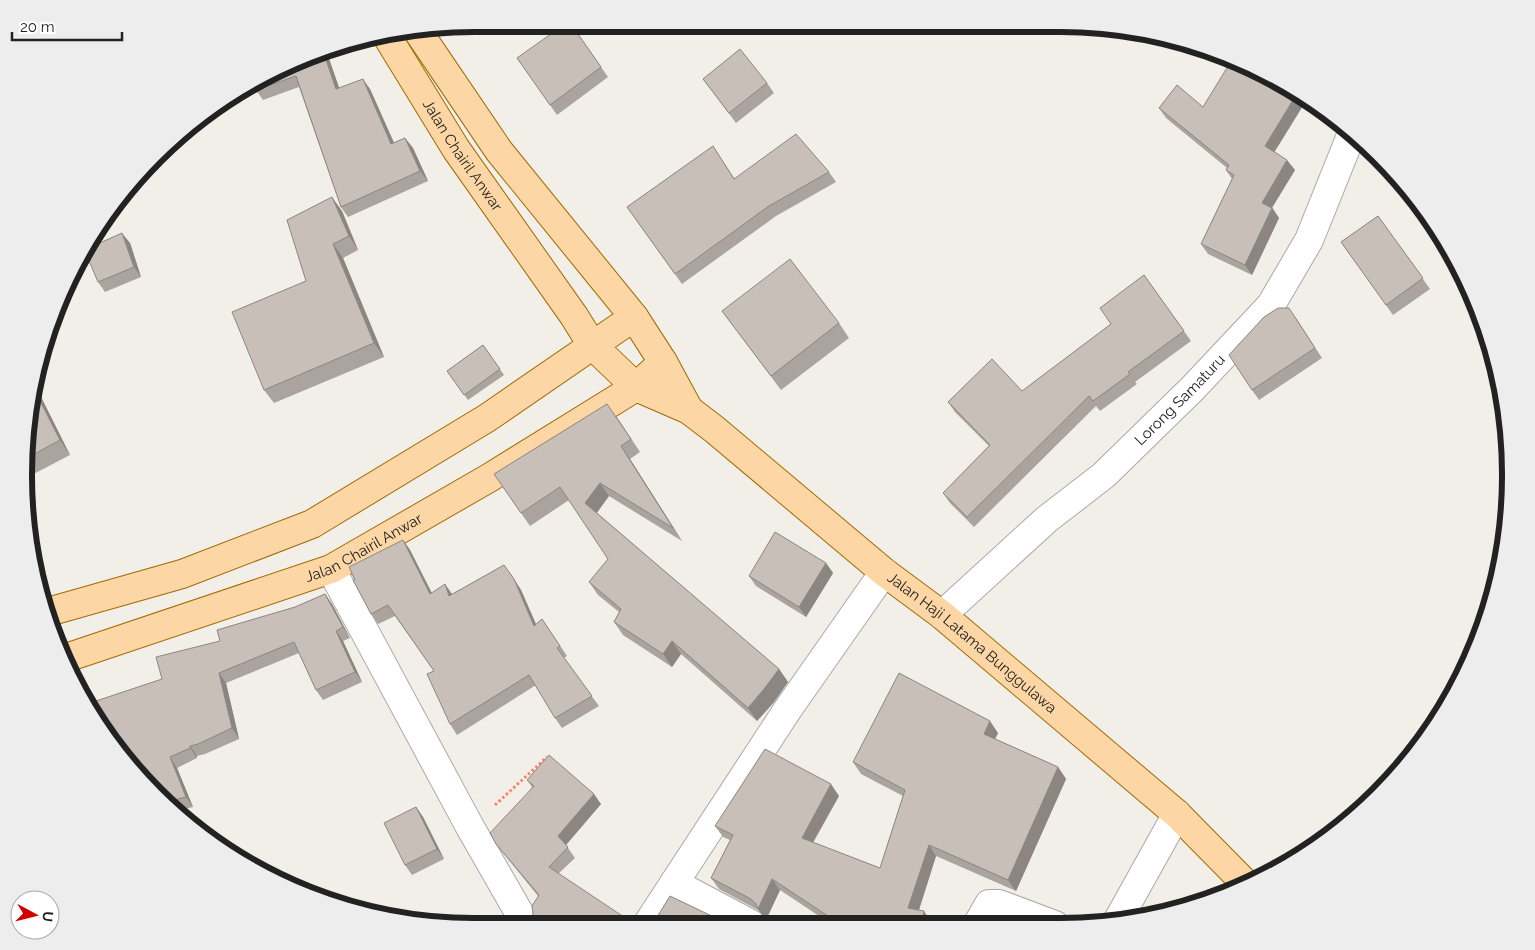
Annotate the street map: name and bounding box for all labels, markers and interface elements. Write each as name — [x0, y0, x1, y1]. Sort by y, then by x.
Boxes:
scale bar — [12, 10, 122, 42]
text: 20 m — [20, 18, 55, 36]
street label: Jalan Chairil Anwar — [419, 96, 506, 215]
street label: Lorong Samaturu — [1131, 351, 1229, 449]
street label: Jalan Chairil Anwar — [303, 509, 426, 586]
street label: Jalan Haji Latama Bunggulawa — [884, 569, 1060, 717]
north arrow — [10, 890, 60, 940]
text: U — [39, 910, 56, 923]

